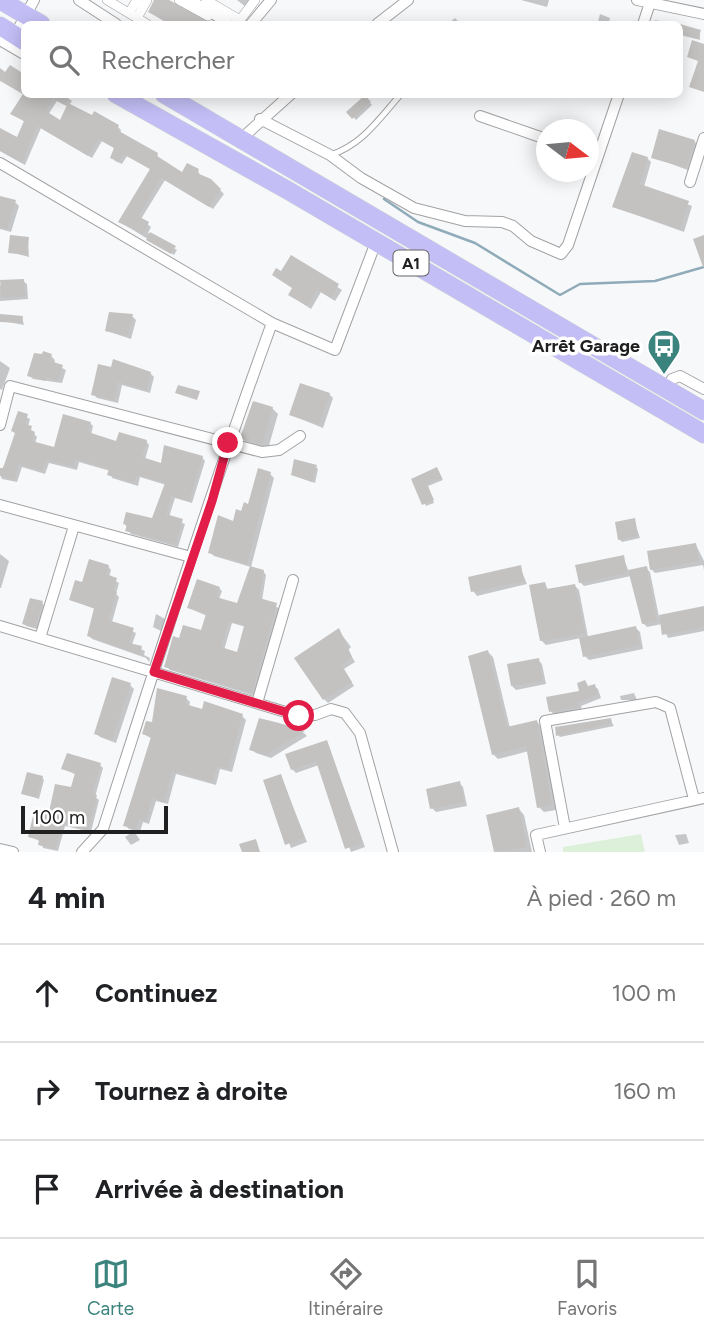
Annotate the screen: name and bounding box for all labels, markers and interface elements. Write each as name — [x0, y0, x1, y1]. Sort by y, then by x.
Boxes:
search box — [21, 21, 683, 98]
icon: search — [45, 41, 83, 79]
text: Rechercher — [101, 44, 235, 76]
north arrow — [536, 119, 599, 182]
road number: A1 — [394, 250, 428, 276]
bus stop icon: Arrêt Garage — [645, 327, 683, 376]
place label: Arrêt Garage — [532, 335, 640, 357]
route end — [212, 427, 243, 458]
route start — [283, 700, 314, 731]
scale bar — [21, 803, 168, 835]
text: 100 m — [32, 806, 85, 829]
text: 4 min — [28, 879, 105, 916]
text: À pied · 260 m — [527, 884, 676, 912]
icon: ahead — [28, 974, 66, 1012]
text: Continuez — [95, 977, 217, 1009]
text: 100 m — [612, 979, 676, 1007]
icon: right — [28, 1072, 66, 1110]
text: Tournez à droite — [95, 1075, 288, 1107]
text: 160 m — [613, 1077, 676, 1105]
icon: arrive — [28, 1170, 66, 1208]
text: Arrivée à destination — [95, 1173, 344, 1205]
tab: Carte — [87, 1255, 134, 1320]
tab: Itinéraire — [308, 1255, 383, 1320]
tab: Favoris — [557, 1255, 617, 1320]

